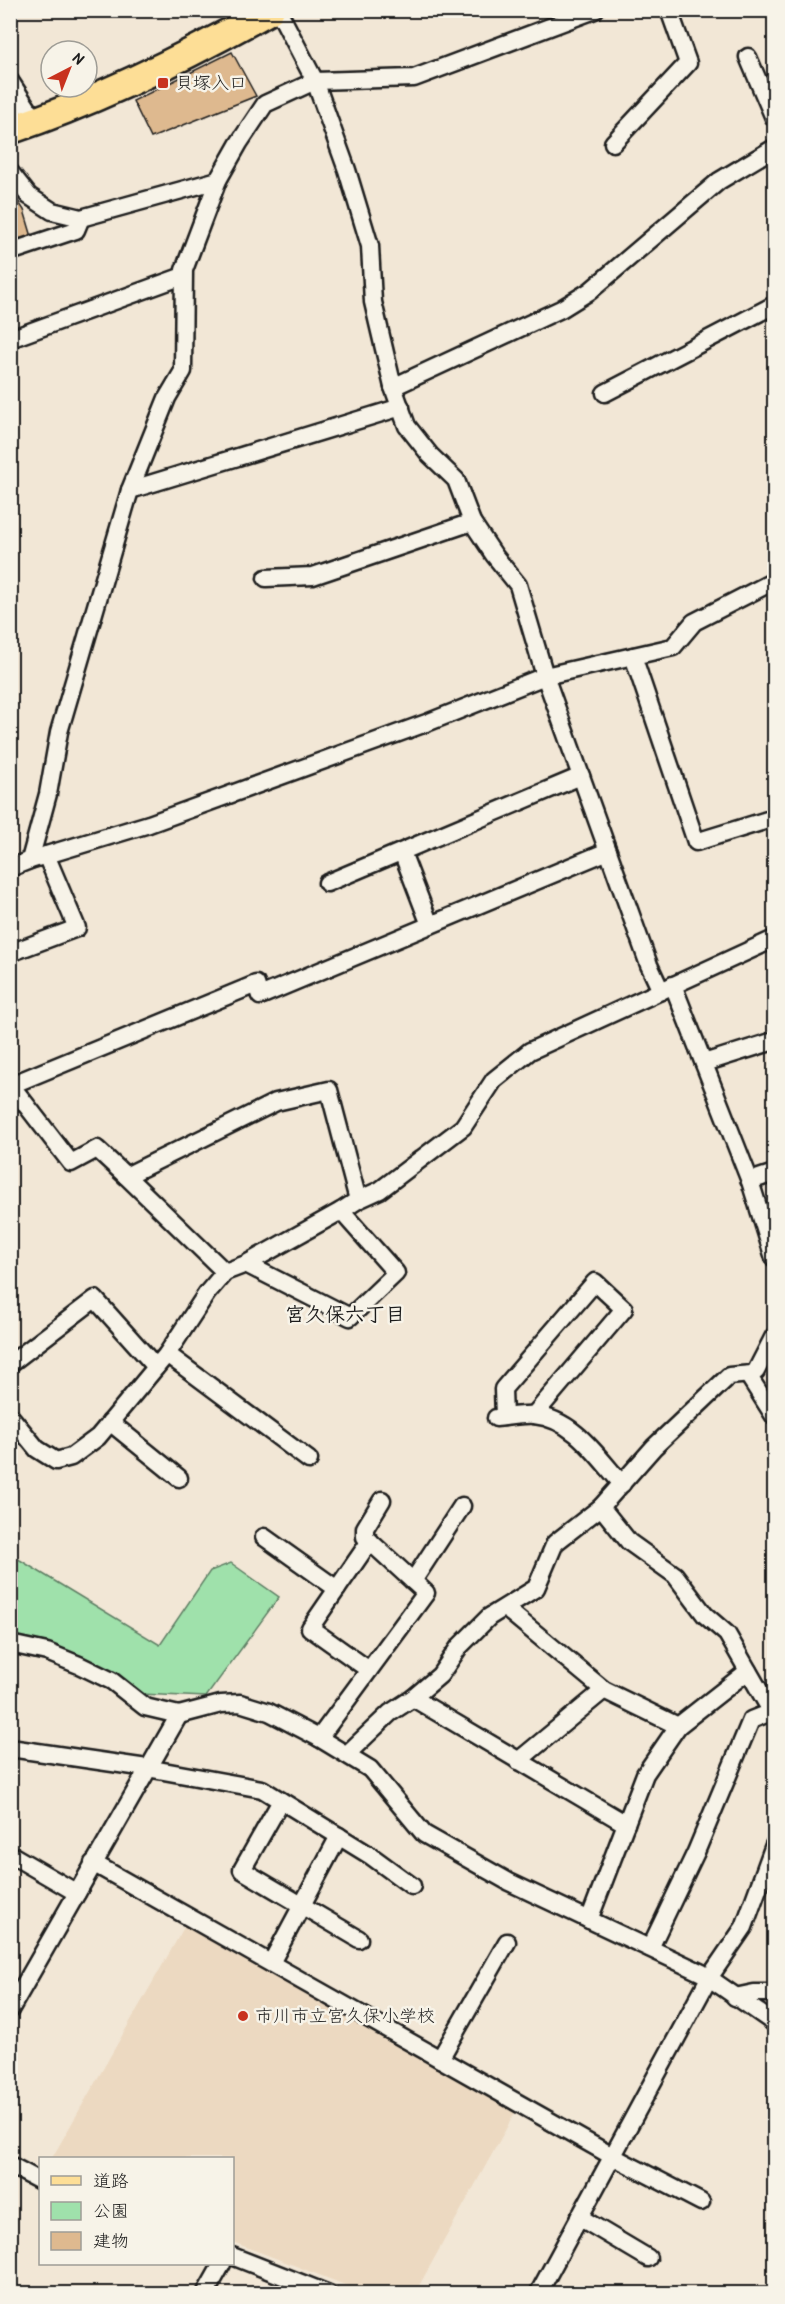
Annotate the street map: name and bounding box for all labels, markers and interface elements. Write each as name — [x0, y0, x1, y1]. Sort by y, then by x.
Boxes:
north arrow — [39, 39, 99, 99]
text: N — [69, 47, 90, 69]
place label: 貝塚入口 — [175, 70, 247, 95]
marker: 貝塚入口 — [156, 76, 170, 90]
district label: 宮久保六丁目 — [285, 1300, 405, 1327]
place label: 市川市立宮久保小学校 — [255, 2003, 435, 2028]
marker: 市川市立宮久保小学校 — [236, 2009, 250, 2023]
legend — [39, 2157, 234, 2265]
text: 道路 — [93, 2168, 129, 2193]
text: 公園 — [93, 2198, 129, 2223]
text: 建物 — [93, 2228, 129, 2253]

